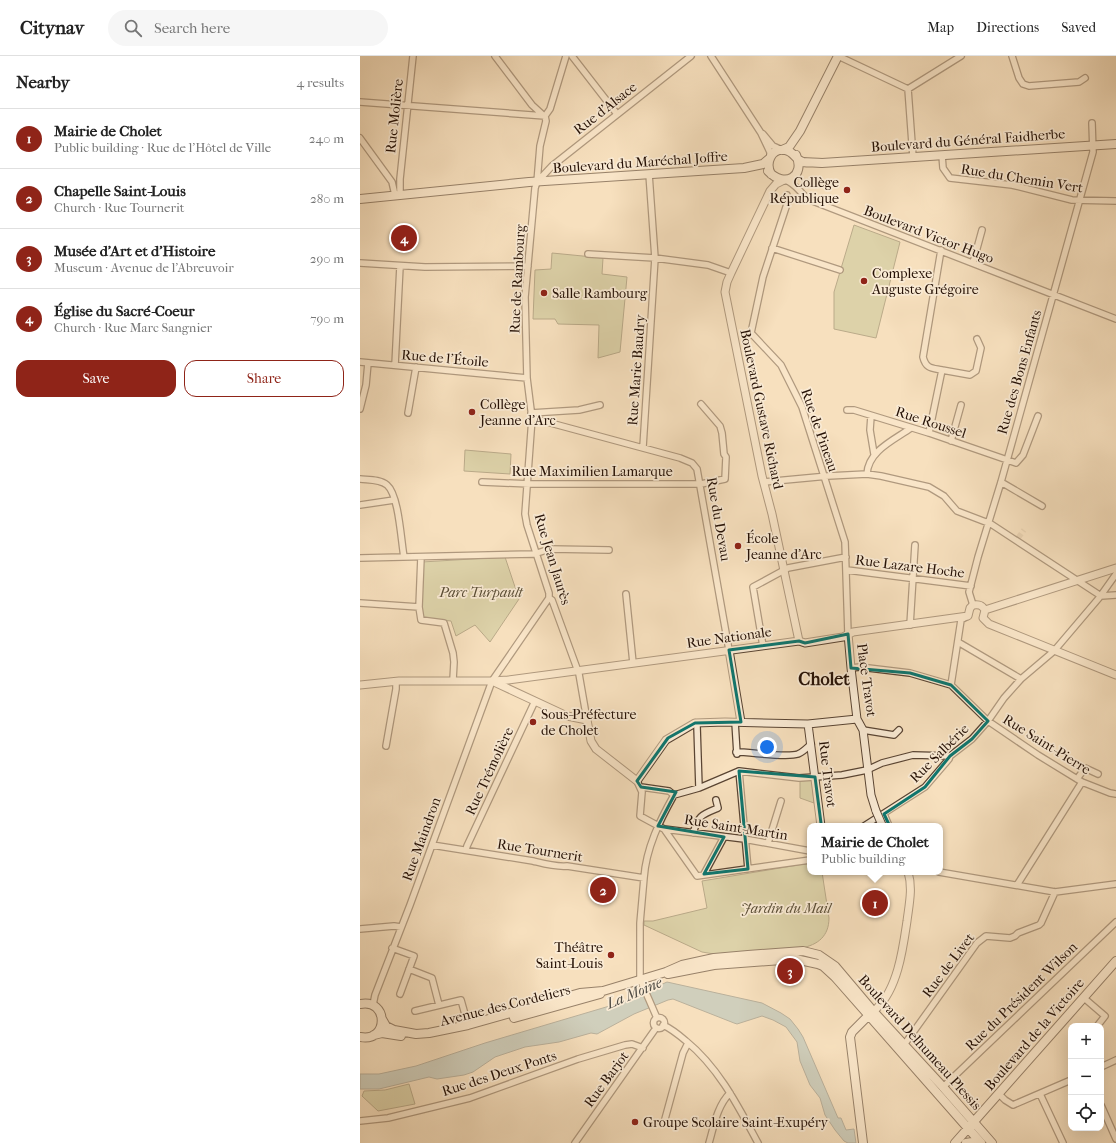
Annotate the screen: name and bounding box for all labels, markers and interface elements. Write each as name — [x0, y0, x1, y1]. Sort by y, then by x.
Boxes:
search box — [108, 10, 388, 46]
text: Citynav — [20, 17, 84, 39]
icon: search — [122, 17, 144, 39]
text: Search here — [154, 19, 230, 37]
text: Map — [927, 19, 954, 36]
text: Directions — [976, 19, 1039, 36]
text: Saved — [1061, 19, 1096, 36]
text: Nearby — [16, 72, 70, 92]
text: 4 results — [297, 75, 344, 90]
street label: Rue Molière — [382, 78, 407, 154]
street label: Rue d’Alsace — [570, 78, 640, 138]
text: Mairie de Cholet — [54, 122, 162, 140]
street label: Boulevard du Général Faidherbe — [870, 125, 1066, 156]
text: 1 — [27, 131, 31, 146]
text: 240 m — [309, 131, 344, 146]
text: Public building · Rue de l’Hôtel de Ville — [54, 140, 271, 155]
street label: Boulevard du Maréchal Joffre — [552, 148, 728, 177]
street label: Rue du Chemin Vert — [960, 160, 1084, 197]
place label: Collège République — [770, 174, 839, 207]
text: Chapelle Saint-Louis — [54, 182, 186, 200]
marker: Collège République — [842, 185, 852, 195]
text: 2 — [26, 191, 32, 206]
text: 280 m — [310, 191, 344, 206]
text: Church · Rue Tournerit — [54, 200, 184, 215]
street label: Boulevard Victor Hugo — [861, 202, 996, 267]
pin: 4 — [391, 223, 417, 253]
street label: Rue de Rambourg — [506, 223, 529, 334]
text: Musée d’Art et d’Histoire — [54, 242, 215, 260]
text: 3 — [26, 251, 32, 266]
text: 290 m — [310, 251, 344, 266]
text: Museum · Avenue de l’Abreuvoir — [54, 260, 234, 275]
place label: Complexe Auguste Grégoire — [871, 265, 979, 298]
marker: Complexe Auguste Grégoire — [859, 276, 869, 286]
place label: Salle Rambourg — [552, 285, 648, 302]
marker: Salle Rambourg — [539, 288, 549, 298]
text: Église du Sacré-Coeur — [54, 302, 195, 320]
street label: Rue des Bons Enfants — [994, 308, 1045, 436]
text: 4 — [25, 311, 33, 326]
text: 790 m — [310, 311, 344, 326]
street label: Rue Marie Baudry — [624, 313, 649, 426]
text: Church · Rue Marc Sangnier — [54, 320, 212, 335]
street label: Boulevard Gustave Richard — [736, 328, 787, 491]
street label: Rue de l’Étoile — [401, 345, 489, 371]
button: Save — [16, 360, 176, 397]
button: Share — [184, 360, 344, 397]
street label: Rue de Pineau — [797, 386, 842, 474]
place label: Collège Jeanne d’Arc — [479, 396, 556, 429]
street label: Rue Roussel — [893, 403, 969, 442]
marker: Collège Jeanne d’Arc — [467, 407, 477, 417]
street label: Rue Maximilien Lamarque — [511, 463, 673, 480]
street label: Rue du Devau — [703, 476, 734, 562]
street label: Rue Jean Jaurès — [531, 511, 574, 607]
place label: École Jeanne d’Arc — [745, 529, 822, 563]
marker: École Jeanne d’Arc — [733, 541, 743, 551]
street label: Rue Lazare Hoche — [854, 551, 966, 582]
park label: Parc Turpault — [438, 584, 523, 601]
street label: Rue Nationale — [685, 623, 773, 652]
street label: Place Travot — [853, 642, 880, 718]
district label: Cholet — [798, 669, 850, 690]
place label: Sous-Préfecture de Cholet — [541, 706, 636, 739]
street label: Rue Saint-Pierre — [1000, 711, 1094, 778]
marker: Sous-Préfecture de Cholet — [528, 717, 538, 727]
street label: Rue Salbérie — [906, 720, 972, 786]
street label: Rue Trémolière — [462, 724, 517, 818]
your location — [757, 737, 777, 757]
street label: Rue Travot — [815, 740, 840, 808]
street label: Rue Maindron — [398, 795, 444, 883]
street label: Rue Saint-Martin — [683, 811, 789, 844]
popup — [807, 823, 943, 875]
text: Mairie de Cholet — [821, 833, 929, 851]
street label: Rue Tournerit — [496, 835, 584, 866]
text: Public building — [821, 851, 906, 866]
pin: 2 — [590, 875, 616, 905]
pin: 1 — [862, 888, 888, 918]
park label: Jardin du Mail — [741, 900, 832, 917]
street label: Rue de Livet — [919, 930, 978, 1001]
street label: Rue du Président Wilson — [962, 938, 1081, 1054]
place label: Théâtre Saint-Louis — [536, 939, 603, 972]
marker: Théâtre Saint-Louis — [606, 950, 616, 960]
pin: 3 — [777, 956, 803, 986]
street label: Boulevard Delhumeau Plessis — [854, 971, 985, 1113]
water label: La Moine — [603, 973, 665, 1013]
street label: Boulevard de la Victoire — [981, 975, 1088, 1094]
street label: Avenue des Cordeliers — [437, 981, 572, 1030]
map controls — [1068, 1023, 1104, 1131]
button: + — [1068, 1023, 1104, 1059]
street label: Rue des Deux Ponts — [440, 1047, 559, 1100]
street label: Rue Barjot — [580, 1048, 632, 1111]
button: − — [1068, 1059, 1104, 1095]
button: locate — [1068, 1095, 1104, 1131]
place label: Groupe Scolaire Saint-Exupéry — [643, 1114, 829, 1131]
marker: Groupe Scolaire Saint-Exupéry — [630, 1117, 640, 1127]

